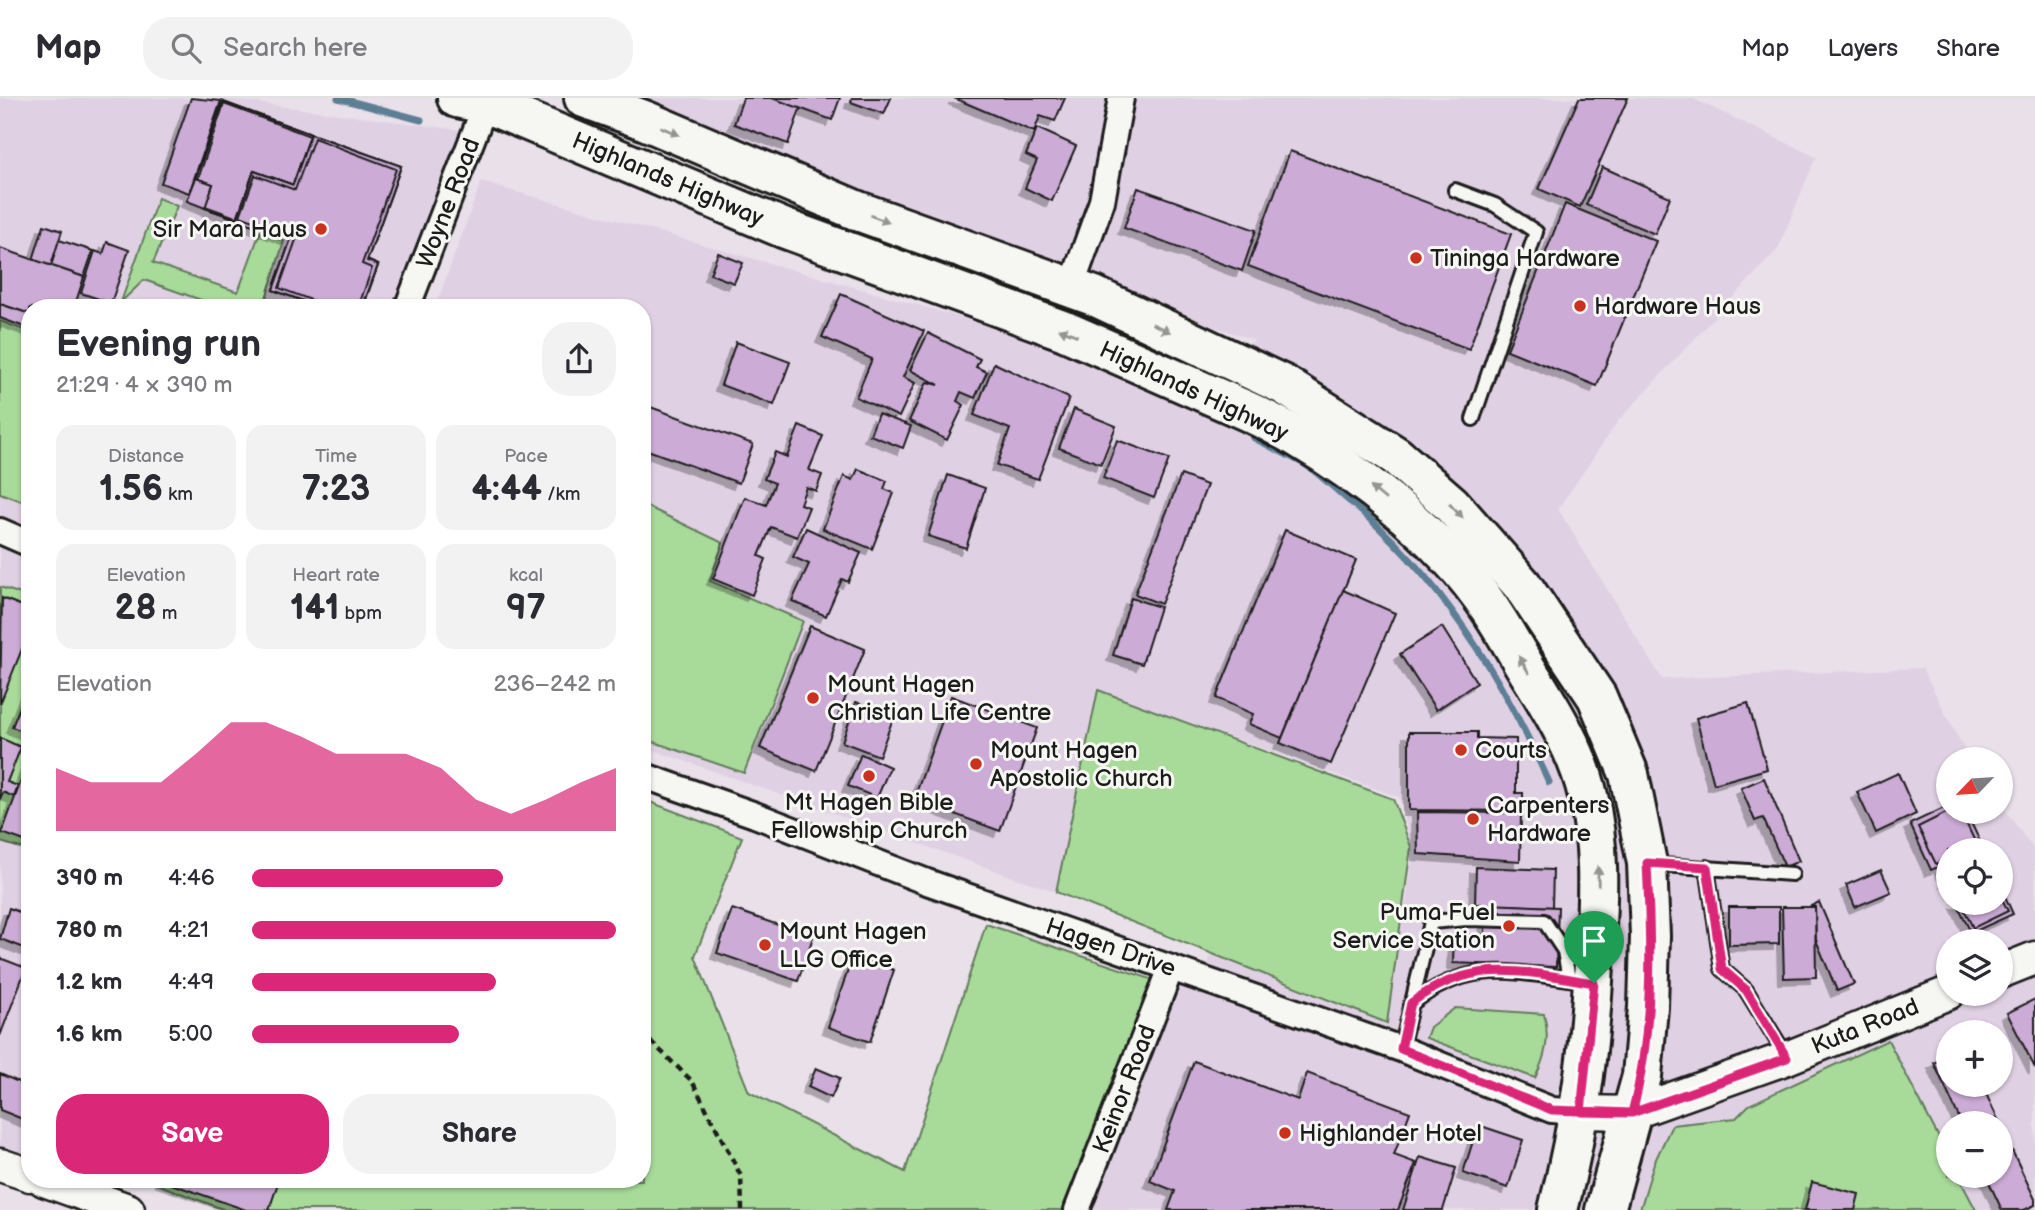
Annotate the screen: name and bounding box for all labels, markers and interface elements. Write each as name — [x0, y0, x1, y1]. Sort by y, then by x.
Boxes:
search box — [143, 17, 633, 80]
text: Map — [35, 28, 101, 68]
icon: search — [167, 29, 205, 67]
text: Search here — [223, 33, 367, 64]
text: Map — [1741, 34, 1789, 63]
text: Layers — [1827, 34, 1898, 63]
text: Share — [1936, 34, 2000, 63]
street label: Highlands Highway — [568, 126, 768, 233]
one-way arrow — [660, 126, 681, 137]
street label: Woyne Road — [410, 134, 487, 272]
one-way arrow — [870, 214, 891, 225]
place label: Sir Mara Haus — [153, 215, 307, 244]
marker: Sir Mara Haus — [313, 221, 329, 237]
place label: Tininga Hardware — [1430, 244, 1620, 273]
marker: Tininga Hardware — [1408, 250, 1424, 266]
place label: Hardware Haus — [1594, 292, 1761, 321]
marker: Hardware Haus — [1572, 298, 1588, 314]
text: Evening run — [56, 322, 261, 367]
button: share — [542, 322, 616, 396]
one-way arrow — [1151, 322, 1171, 333]
one-way arrow — [1057, 327, 1078, 338]
street label: Highlands Highway — [1095, 335, 1293, 448]
text: 21:29 · 4 × 390 m — [56, 371, 233, 399]
text: Distance — [108, 445, 184, 468]
text: Time — [315, 445, 357, 468]
text: Pace — [504, 445, 548, 468]
text: 1.56 — [99, 468, 163, 511]
text: 7:23 — [302, 468, 370, 511]
text: 4:44 — [472, 468, 542, 511]
text: km — [163, 483, 193, 506]
text: /km — [542, 483, 581, 506]
one-way arrow — [1369, 486, 1386, 501]
one-way arrow — [1448, 502, 1464, 519]
text: Elevation — [106, 564, 186, 587]
text: Heart rate — [292, 564, 380, 587]
text: kcal — [509, 564, 543, 587]
text: 28 — [115, 587, 157, 630]
text: 141 — [290, 587, 339, 630]
text: 97 — [506, 587, 546, 630]
text: m — [157, 602, 177, 625]
text: bpm — [339, 602, 382, 625]
one-way arrow — [1518, 655, 1531, 674]
text: Elevation — [56, 670, 152, 698]
text: 236–242 m — [493, 670, 616, 698]
place label: Mount Hagen Christian Life Centre — [827, 670, 1051, 727]
marker: Mount Hagen Christian Life Centre — [805, 690, 821, 706]
place label: Mount Hagen Apostolic Church — [990, 736, 1172, 793]
place label: Courts — [1475, 736, 1547, 765]
marker: Courts — [1453, 742, 1469, 758]
north arrow — [1936, 747, 2012, 824]
map controls — [1936, 747, 2013, 1188]
marker: Mount Hagen Apostolic Church — [968, 756, 984, 772]
marker: Mt Hagen Bible Fellowship Church — [861, 768, 877, 784]
place label: Mt Hagen Bible Fellowship Church — [771, 788, 967, 845]
place label: Carpenters Hardware — [1487, 791, 1610, 848]
marker: Carpenters Hardware — [1465, 811, 1481, 827]
button: locate — [1936, 838, 2013, 915]
text: 390 m — [56, 864, 123, 892]
text: 4:46 — [168, 864, 215, 892]
one-way arrow — [1592, 865, 1603, 887]
place label: Puma Fuel Service Station — [1333, 898, 1495, 955]
pin — [1564, 911, 1624, 983]
street label: Hagen Drive — [1042, 912, 1180, 983]
text: 780 m — [56, 916, 123, 944]
text: 4:21 — [168, 916, 209, 944]
place label: Mount Hagen LLG Office — [779, 917, 927, 974]
marker: Puma Fuel Service Station — [1501, 918, 1517, 934]
icon: arrive — [1575, 922, 1613, 960]
button: layers — [1936, 929, 2013, 1006]
marker: Mount Hagen LLG Office — [757, 937, 773, 953]
text: 1.2 km — [56, 968, 122, 996]
text: 4:49 — [168, 968, 214, 996]
street label: Kuta Road — [1807, 992, 1923, 1061]
text: 1.6 km — [56, 1020, 123, 1048]
text: 5:00 — [168, 1020, 213, 1048]
button: + — [1936, 1020, 2013, 1097]
street label: Keinor Road — [1087, 1021, 1162, 1158]
button: Save — [56, 1094, 329, 1174]
button: Share — [343, 1094, 616, 1174]
button: − — [1936, 1111, 2013, 1188]
place label: Highlander Hotel — [1299, 1119, 1482, 1148]
marker: Highlander Hotel — [1277, 1125, 1293, 1141]

